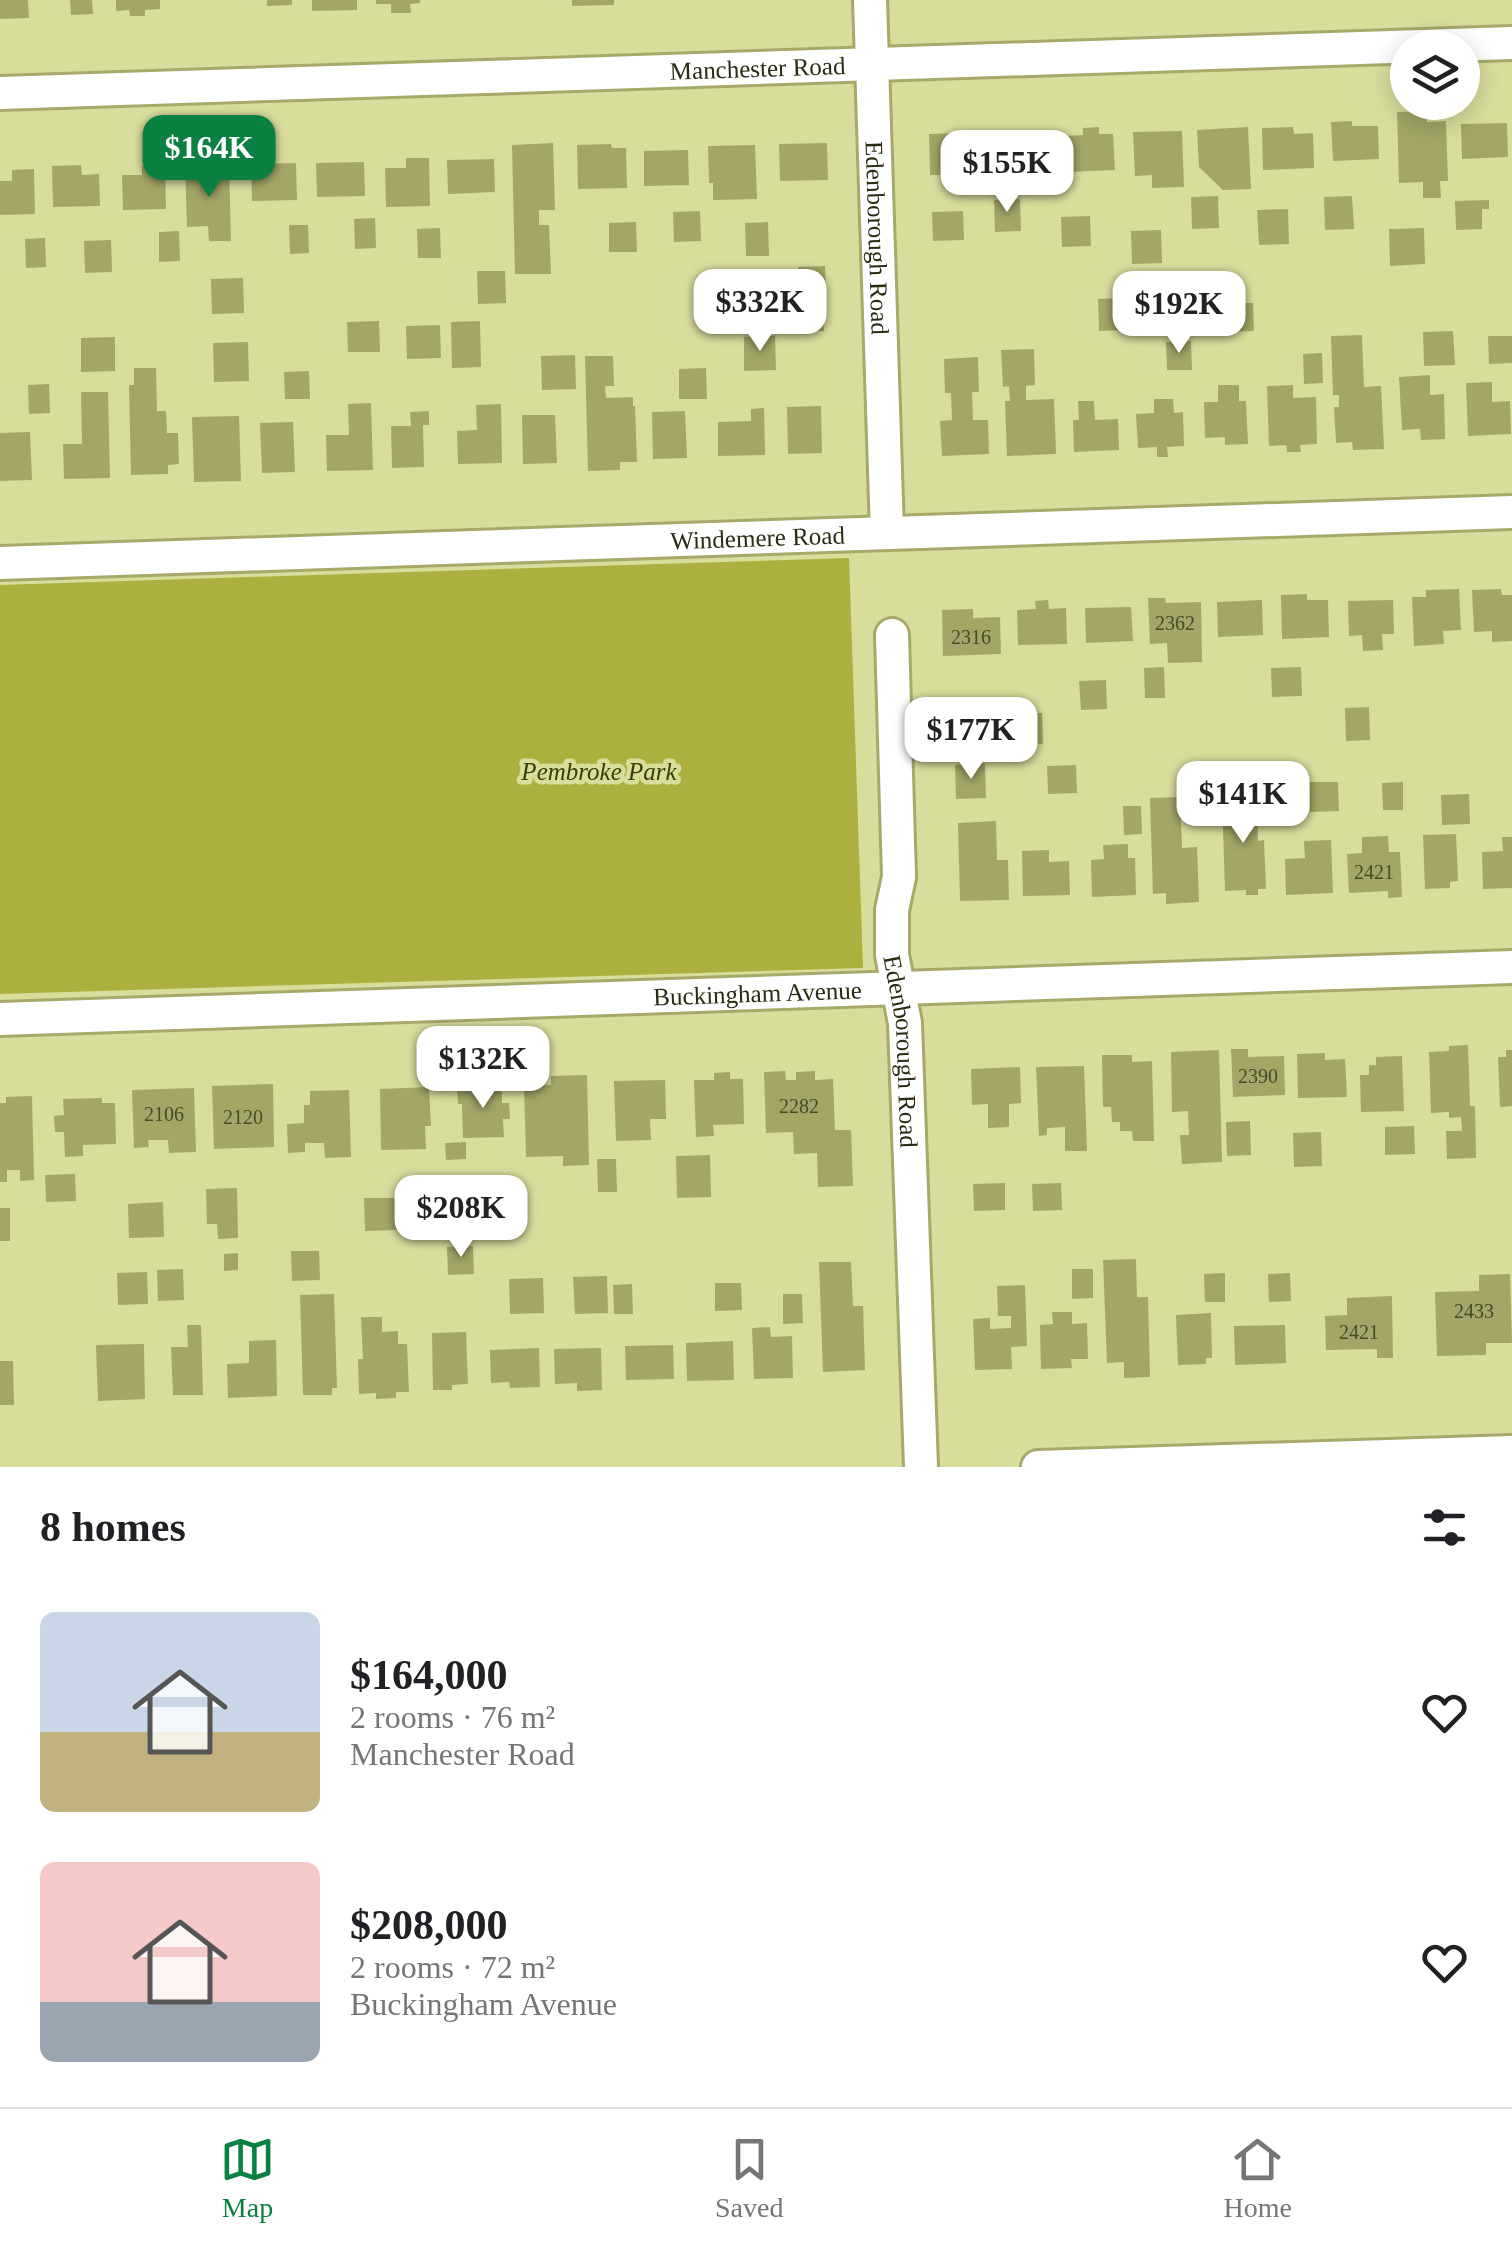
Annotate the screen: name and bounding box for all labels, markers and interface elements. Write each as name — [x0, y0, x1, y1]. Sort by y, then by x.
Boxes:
map controls — [1390, 30, 1480, 120]
button: layers — [1390, 30, 1480, 120]
street label: Manchester Road — [669, 52, 846, 85]
pin: $164K — [139, 115, 279, 200]
text: $164K — [165, 129, 253, 165]
pin: $155K — [937, 130, 1077, 215]
street label: Edenborough Road — [861, 141, 894, 336]
text: $155K — [963, 144, 1051, 180]
pin: $332K — [690, 269, 830, 354]
pin: $192K — [1109, 271, 1249, 356]
text: $332K — [716, 283, 804, 319]
text: $192K — [1135, 285, 1223, 321]
street label: Windemere Road — [670, 521, 846, 554]
house number: 2362 — [1155, 612, 1195, 634]
house number: 2316 — [951, 626, 991, 648]
pin: $177K — [901, 697, 1041, 782]
text: $177K — [927, 711, 1015, 747]
park label: Pembroke Park — [520, 758, 678, 785]
pin: $141K — [1173, 761, 1313, 846]
text: $141K — [1199, 775, 1287, 811]
house number: 2421 — [1354, 861, 1394, 883]
street label: Edenborough Road — [878, 953, 923, 1149]
street label: Buckingham Avenue — [653, 976, 862, 1011]
pin: $132K — [413, 1026, 553, 1111]
text: $132K — [439, 1040, 527, 1076]
house number: 2390 — [1238, 1065, 1278, 1087]
house number: 2282 — [779, 1095, 819, 1117]
house number: 2106 — [144, 1103, 184, 1125]
house number: 2120 — [223, 1106, 263, 1128]
pin: $208K — [391, 1175, 531, 1260]
text: $208K — [417, 1189, 505, 1225]
house number: 2433 — [1454, 1300, 1494, 1322]
house number: 2421 — [1339, 1321, 1379, 1343]
icon: filters — [1417, 1500, 1472, 1555]
text: 8 homes — [40, 1504, 186, 1550]
icon: home — [120, 1652, 240, 1772]
text: $164,000 — [350, 1652, 508, 1698]
icon: heart — [1417, 1685, 1472, 1740]
text: 2 rooms · 76 m² — [350, 1699, 555, 1735]
text: Manchester Road — [350, 1736, 575, 1772]
icon: home — [120, 1902, 240, 2022]
text: $208,000 — [350, 1902, 508, 1948]
icon: heart — [1417, 1935, 1472, 1990]
text: 2 rooms · 72 m² — [350, 1949, 555, 1985]
text: Buckingham Avenue — [350, 1986, 617, 2022]
tab: Map — [220, 2132, 275, 2224]
tab: Saved — [715, 2132, 783, 2224]
tab: Home — [1224, 2132, 1292, 2224]

